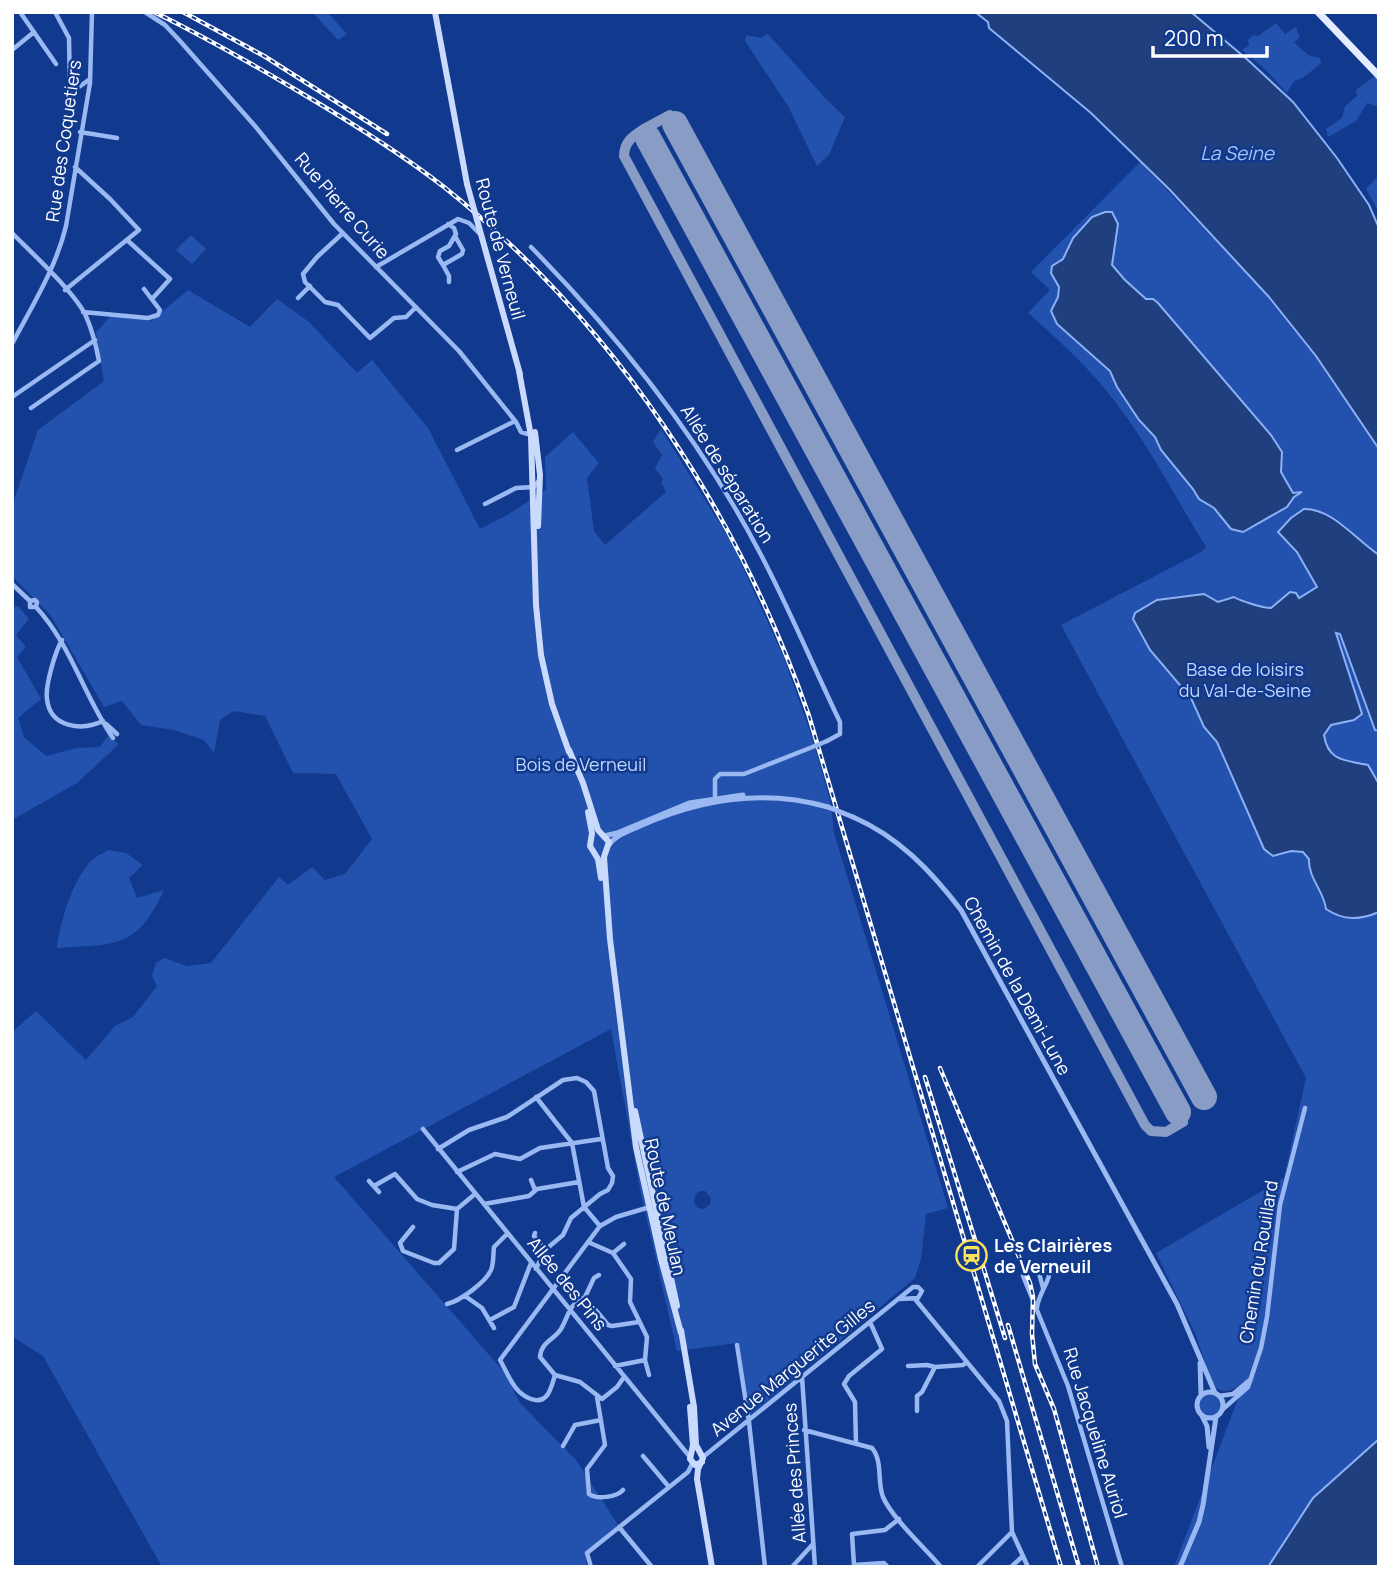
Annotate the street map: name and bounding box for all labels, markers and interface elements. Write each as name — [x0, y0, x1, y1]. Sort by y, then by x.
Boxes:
scale bar — [1153, 14, 1267, 58]
text: 200 m — [1164, 24, 1224, 52]
street label: Rue des Coquetiers — [40, 58, 86, 223]
water label: La Seine — [1200, 140, 1276, 166]
street label: Rue Pierre Curie — [290, 147, 396, 264]
street label: Route de Verneuil — [471, 175, 531, 322]
street label: Allée de séparation — [676, 400, 780, 547]
park label: Base de loisirs du Val-de-Seine — [1179, 657, 1311, 702]
park label: Bois de Verneuil — [516, 752, 646, 776]
street label: Chemin de la Demi-Lune — [959, 892, 1077, 1079]
street label: Route de Meulan — [640, 1136, 692, 1278]
street label: Chemin du Rouillard — [1233, 1179, 1283, 1345]
street label: Allée des Pins — [523, 1232, 613, 1335]
place label: Les Clairières de Verneuil — [994, 1233, 1112, 1278]
station icon: Les Clairières de Verneuil — [954, 1239, 988, 1273]
street label: Avenue Marguerite Gilles — [705, 1293, 880, 1441]
street label: Rue Jacqueline Auriol — [1059, 1344, 1133, 1521]
street label: Allée des Princes — [777, 1402, 811, 1544]

